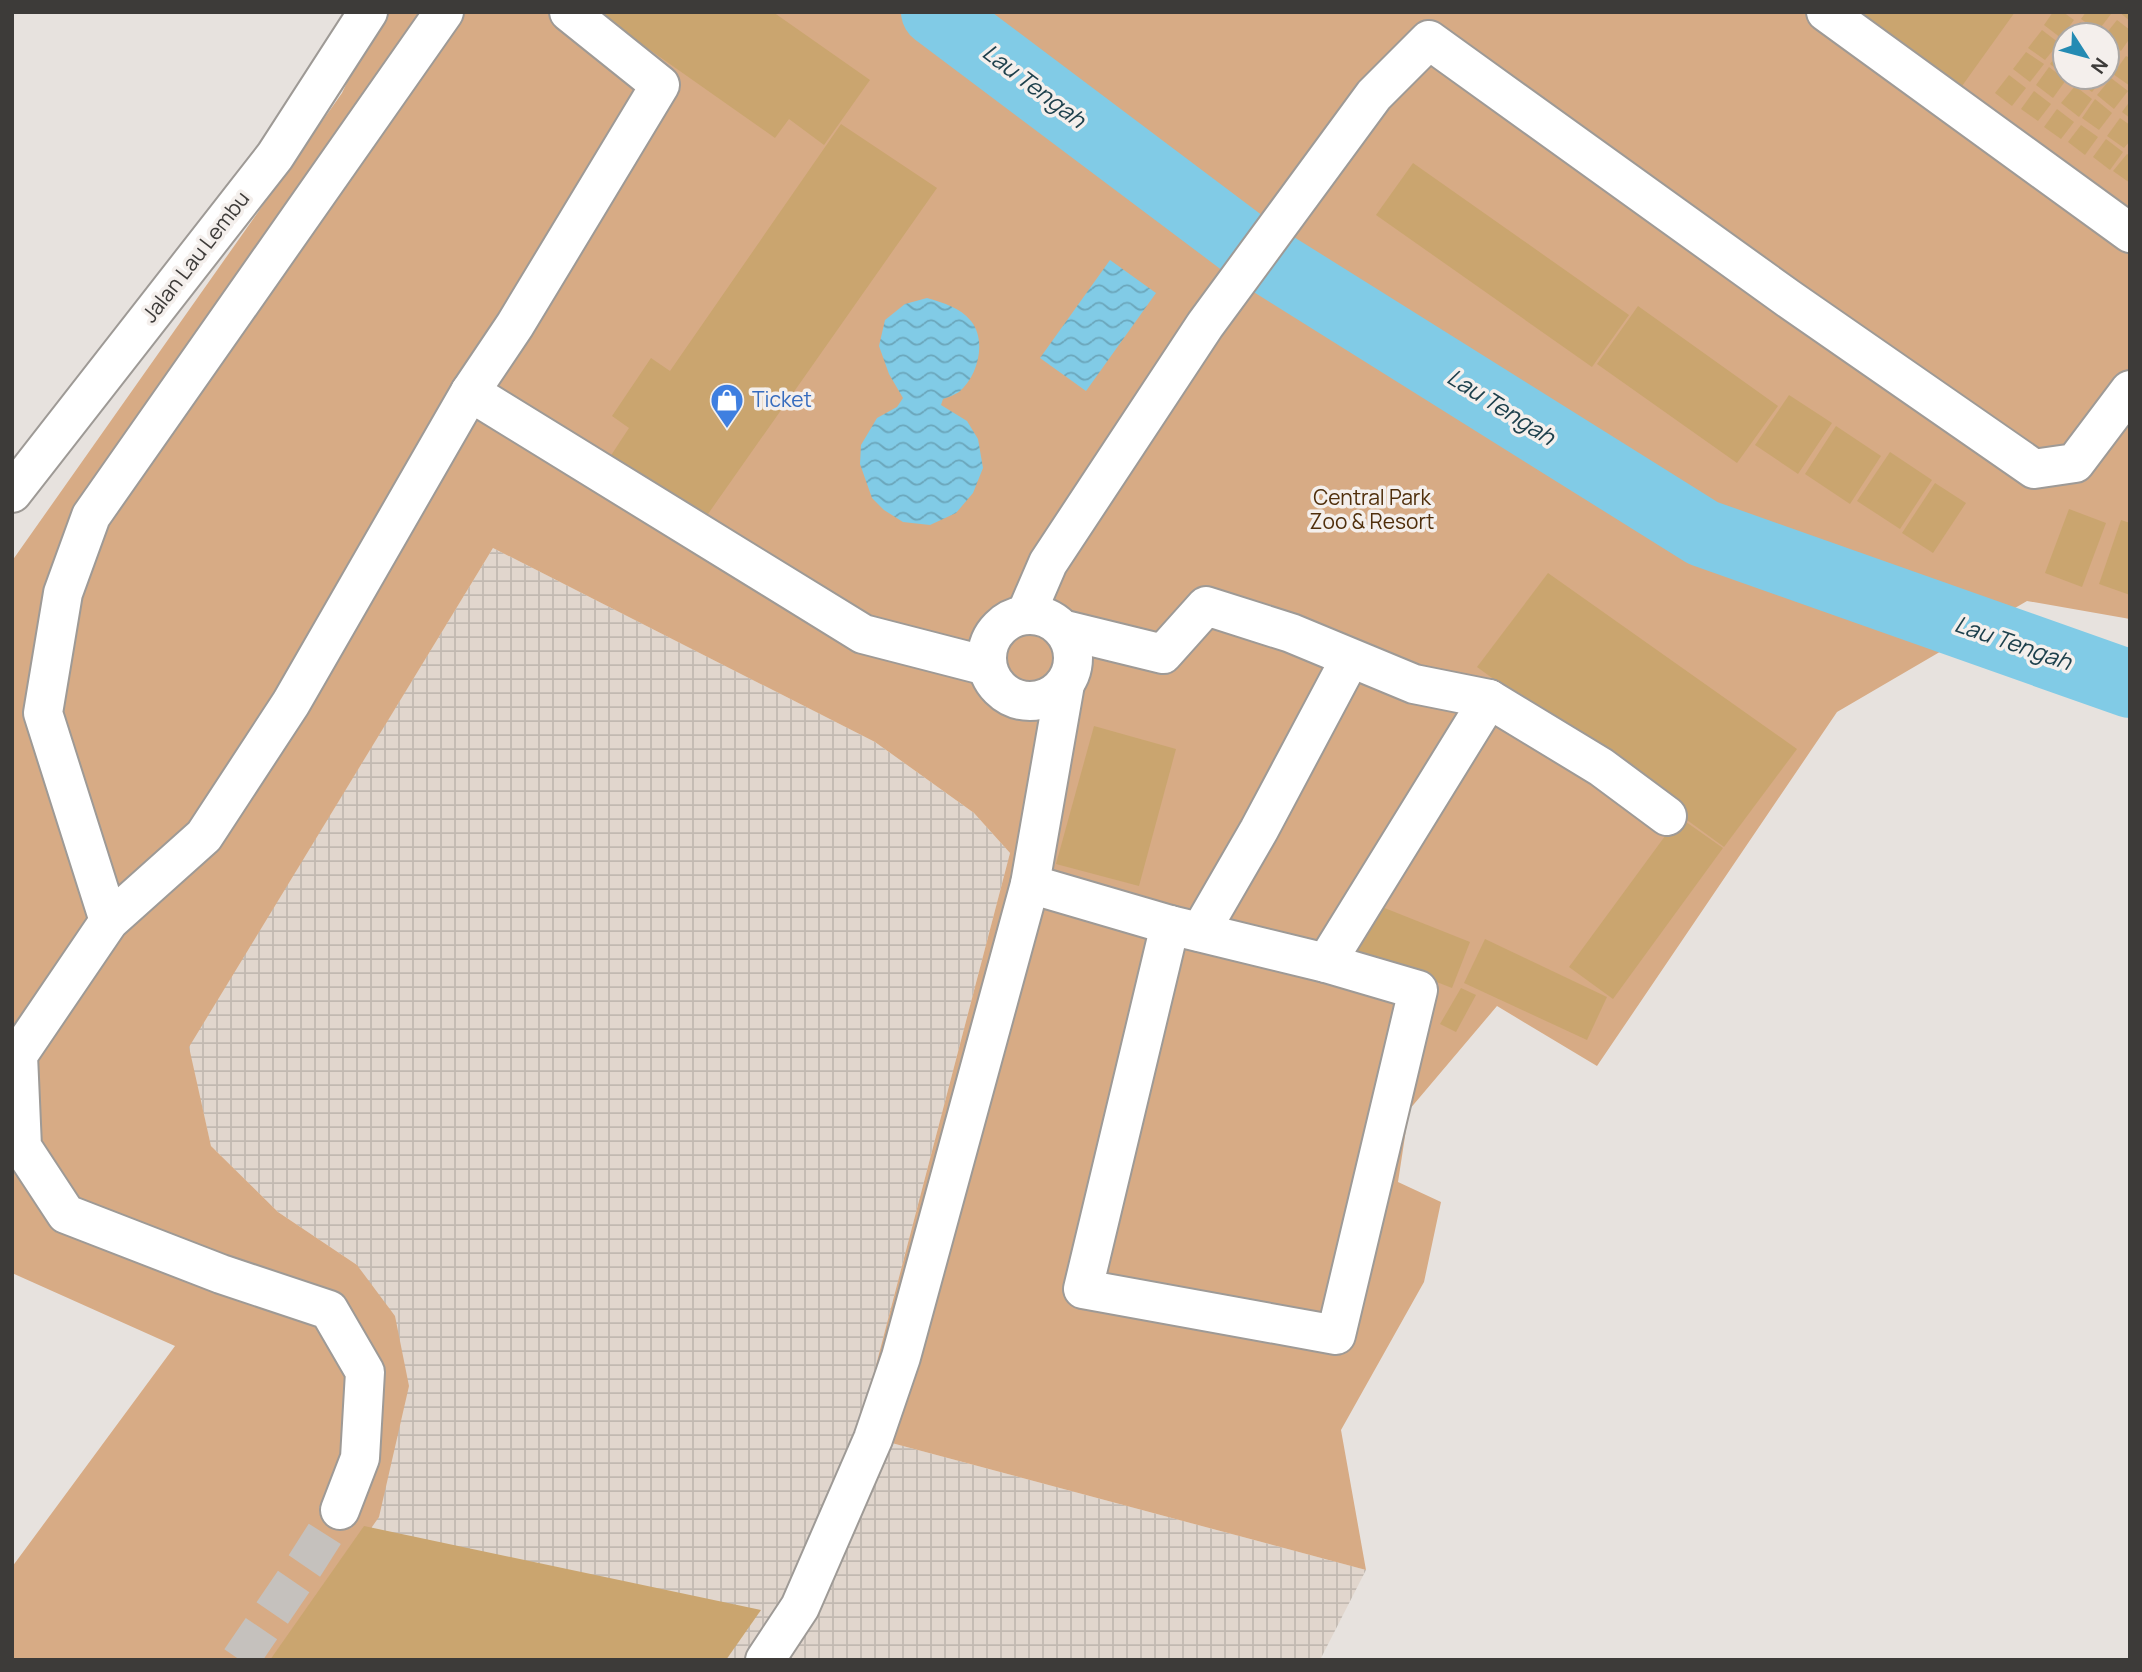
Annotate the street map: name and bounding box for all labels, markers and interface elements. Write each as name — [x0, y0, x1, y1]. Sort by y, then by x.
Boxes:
north arrow — [2051, 21, 2121, 91]
water label: Lau Tengah — [976, 36, 1094, 135]
text: N — [2085, 53, 2114, 79]
street label: Jalan Lau Lembu — [135, 185, 255, 328]
water label: Lau Tengah — [1442, 360, 1563, 453]
shop icon: Ticket — [708, 381, 746, 430]
place label: Ticket — [752, 385, 812, 413]
park label: Central Park Zoo & Resort — [1310, 483, 1434, 535]
water label: Lau Tengah — [1951, 607, 2077, 677]

